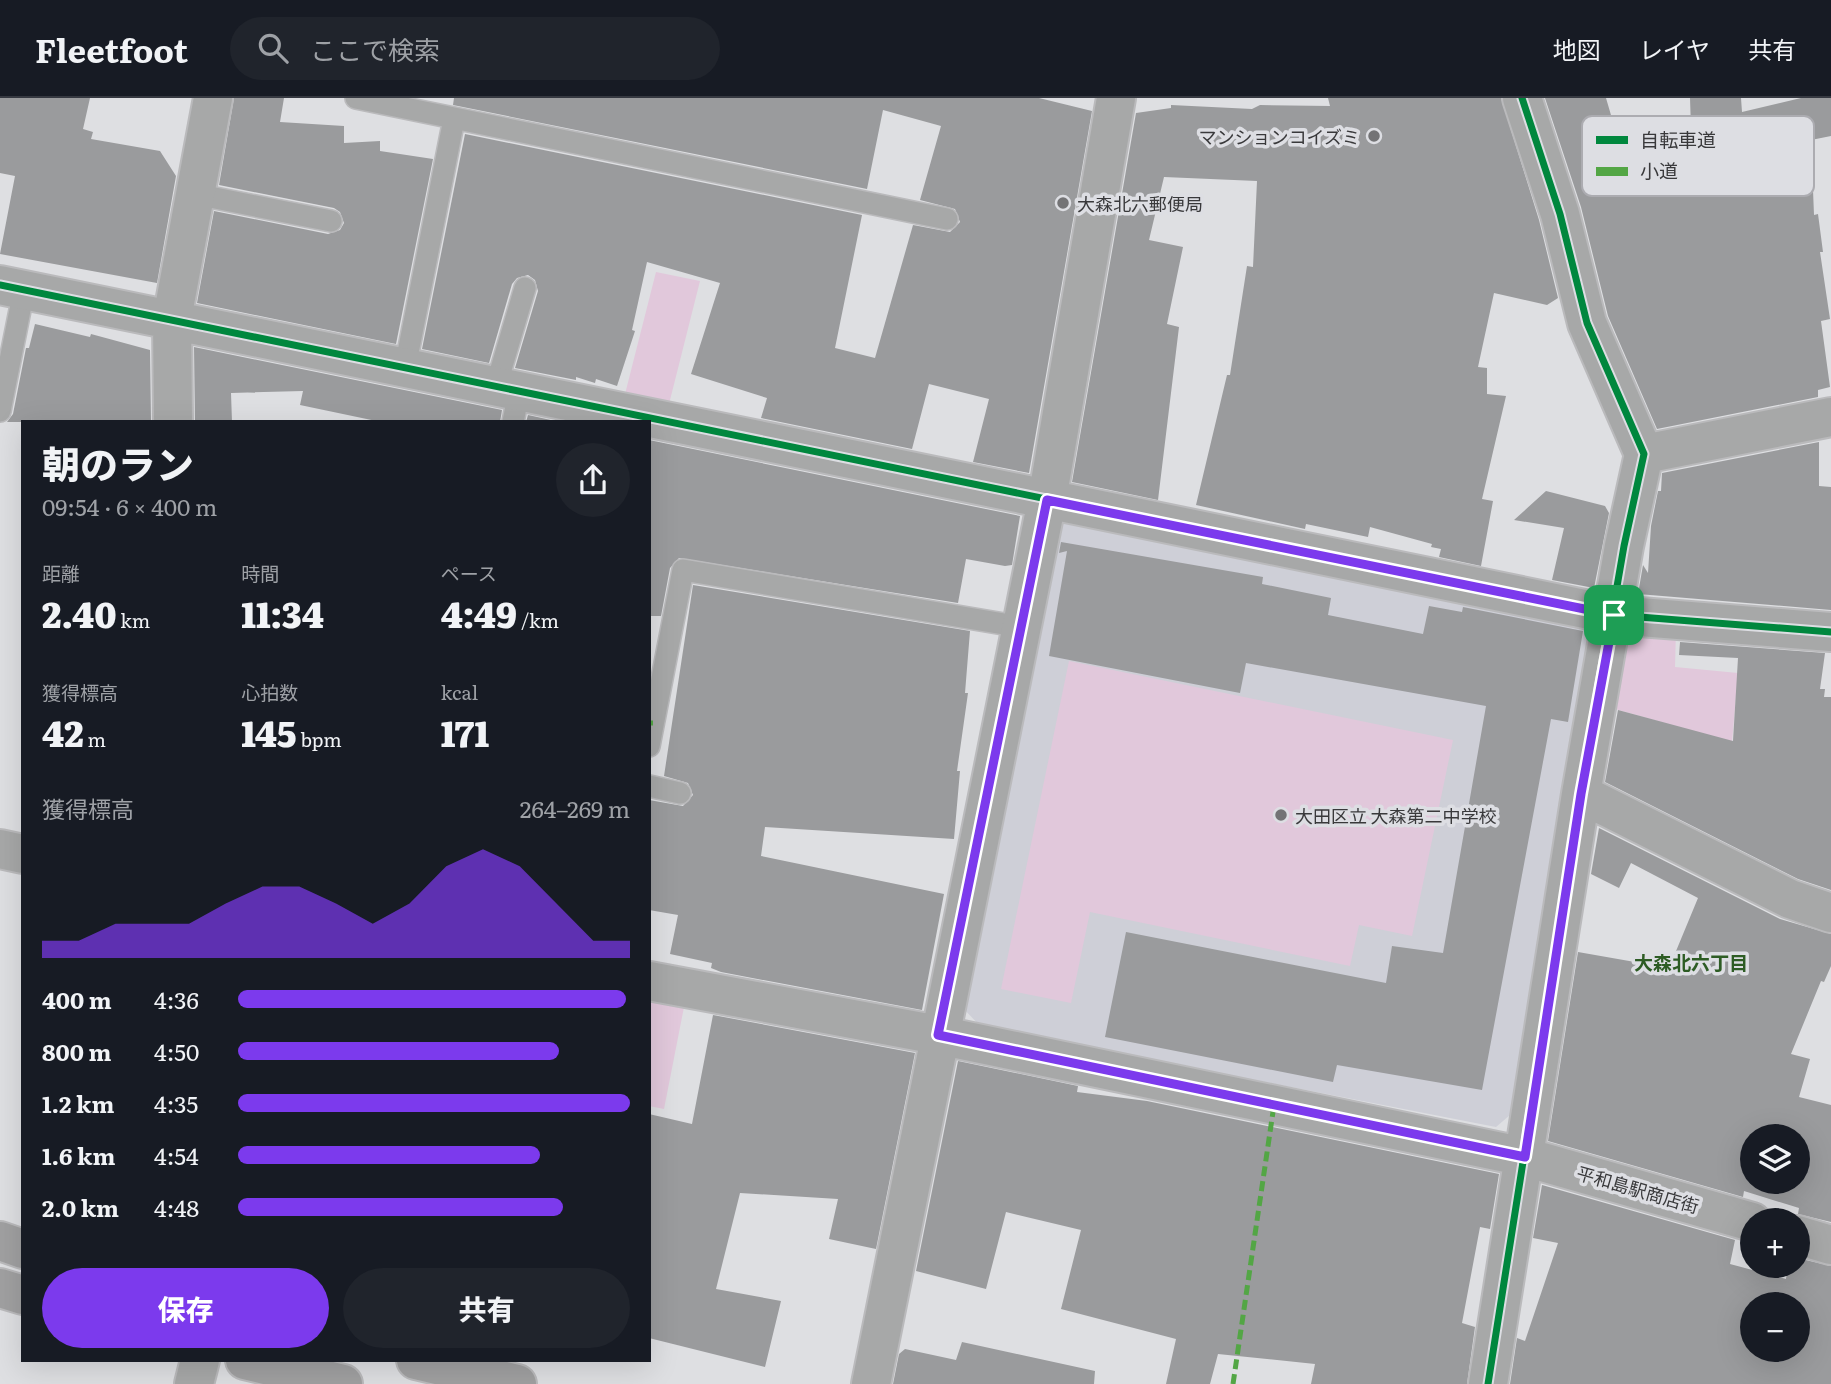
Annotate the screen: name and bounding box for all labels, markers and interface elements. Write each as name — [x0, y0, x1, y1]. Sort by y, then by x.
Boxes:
search box — [230, 17, 720, 80]
text: Fleetfoot — [35, 24, 188, 73]
icon: search — [254, 29, 292, 67]
text: ここで検索 — [310, 29, 440, 68]
text: 地図 — [1553, 31, 1601, 66]
text: レイヤ — [1639, 31, 1710, 66]
text: 共有 — [1748, 31, 1796, 66]
legend — [1582, 116, 1814, 196]
place label: マンションコイズミ — [1199, 123, 1360, 150]
text: 自転車道 — [1640, 125, 1716, 153]
marker: マンションコイズミ — [1366, 128, 1382, 144]
text: 小道 — [1640, 156, 1678, 184]
place label: 大森北六郵便局 — [1077, 190, 1203, 217]
marker: 大森北六郵便局 — [1055, 195, 1071, 211]
text: 朝のラン — [42, 434, 194, 491]
button: share — [556, 443, 630, 517]
text: 09:54 · 6 × 400 m — [42, 489, 217, 523]
text: 距離 — [42, 559, 80, 587]
text: 時間 — [241, 559, 279, 587]
text: ペース — [441, 559, 497, 587]
pin — [1584, 585, 1644, 645]
text: 2.40 — [42, 587, 117, 639]
text: 11:34 — [241, 587, 324, 639]
text: 4:49 — [441, 587, 517, 639]
icon: arrive — [1595, 596, 1633, 634]
text: km — [117, 606, 150, 634]
text: /km — [517, 606, 559, 634]
text: 獲得標高 — [42, 678, 118, 706]
text: 心拍数 — [241, 678, 298, 706]
text: kcal — [441, 678, 478, 706]
text: 42 — [42, 706, 84, 758]
text: 145 — [241, 706, 297, 758]
text: 171 — [441, 706, 489, 758]
text: m — [84, 725, 106, 753]
text: bpm — [297, 725, 342, 753]
text: 獲得標高 — [42, 791, 134, 825]
text: 264–269 m — [520, 791, 630, 825]
place label: 大田区立 大森第二中学校 — [1295, 802, 1497, 829]
marker: 大田区立 大森第二中学校 — [1273, 807, 1289, 823]
district label: 大森北六丁目 — [1634, 948, 1748, 976]
text: 400 m — [42, 982, 112, 1016]
text: 4:36 — [154, 982, 199, 1016]
text: 800 m — [42, 1034, 111, 1068]
text: 4:50 — [154, 1034, 199, 1068]
text: 1.2 km — [42, 1086, 114, 1120]
text: 4:35 — [154, 1086, 198, 1120]
map controls — [1740, 1124, 1810, 1362]
button: layers — [1740, 1124, 1810, 1194]
text: 1.6 km — [42, 1138, 115, 1172]
text: 4:54 — [154, 1138, 199, 1172]
street label: 平和島駅商店街 — [1574, 1159, 1702, 1219]
text: 2.0 km — [42, 1190, 119, 1224]
text: 4:48 — [154, 1190, 199, 1224]
button: + — [1740, 1208, 1810, 1278]
button: 保存 — [42, 1268, 329, 1348]
button: 共有 — [343, 1268, 630, 1348]
button: − — [1740, 1292, 1810, 1362]

